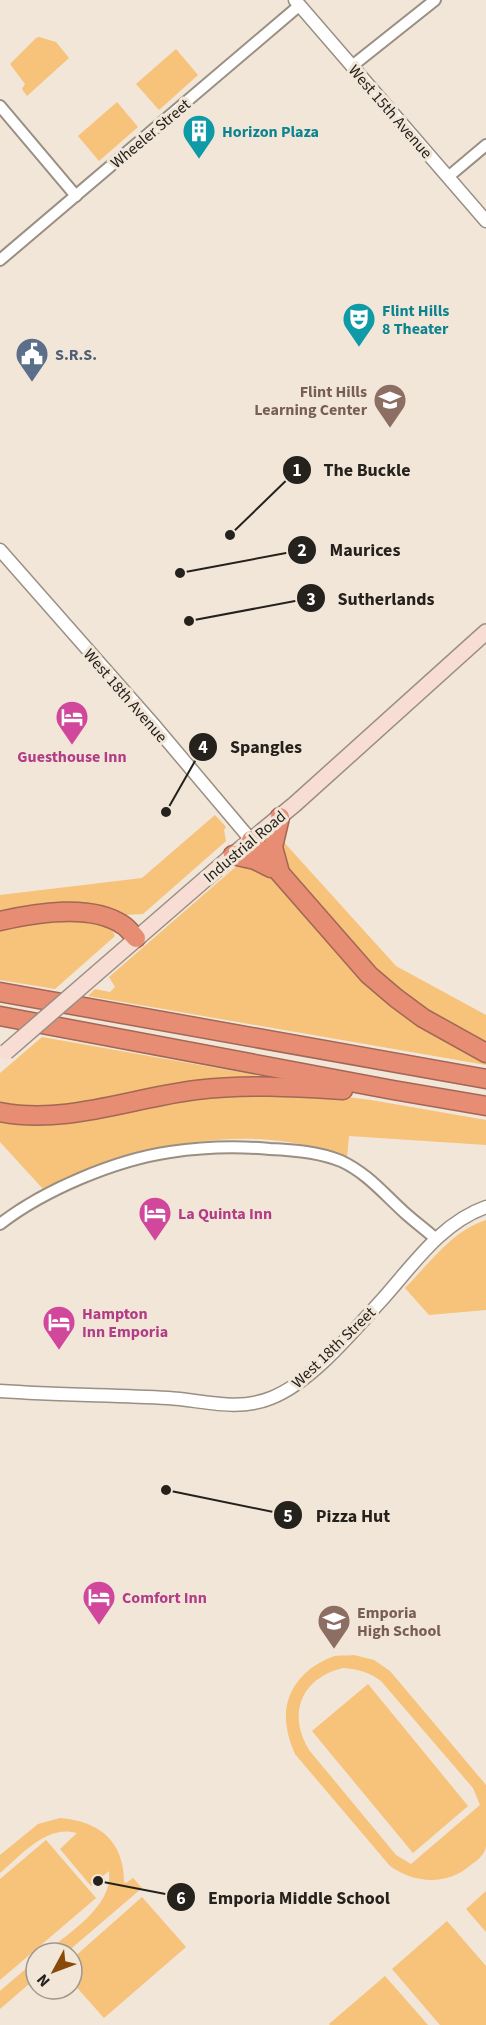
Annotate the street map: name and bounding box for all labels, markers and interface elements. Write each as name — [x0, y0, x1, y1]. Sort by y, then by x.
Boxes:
street label: West 15th Avenue — [343, 60, 437, 163]
street label: Wheeler Street — [106, 93, 196, 174]
building icon: Horizon Plaza — [181, 113, 217, 160]
place label: Horizon Plaza — [222, 121, 319, 143]
place label: Flint Hills 8 Theater — [382, 300, 449, 340]
theatre icon: Flint Hills 8 Theater — [341, 301, 377, 348]
public building icon: S.R.S. — [14, 336, 50, 383]
place label: S.R.S. — [55, 344, 97, 366]
place label: Flint Hills Learning Center — [254, 381, 368, 421]
school or university icon: Flint Hills Learning Center — [372, 382, 408, 429]
callout: The Buckle — [282, 452, 423, 488]
text: 1 — [292, 458, 302, 483]
text: The Buckle — [323, 458, 411, 483]
callout: Maurices — [287, 532, 412, 568]
text: 2 — [297, 538, 307, 563]
text: Maurices — [330, 538, 400, 563]
callout: Sutherlands — [296, 580, 447, 616]
text: 3 — [306, 587, 316, 612]
text: Sutherlands — [337, 587, 435, 612]
street label: West 18th Avenue — [78, 644, 172, 747]
hotel icon: Guesthouse Inn — [54, 699, 90, 746]
callout: Spangles — [188, 729, 314, 765]
text: 4 — [198, 735, 208, 760]
text: Spangles — [230, 735, 302, 760]
place label: Guesthouse Inn — [17, 746, 127, 768]
street label: Industrial Road — [199, 806, 291, 888]
hotel icon: La Quinta Inn — [137, 1195, 173, 1242]
place label: La Quinta Inn — [178, 1203, 272, 1225]
street label: West 18th Street — [287, 1302, 381, 1393]
place label: Hampton Inn Emporia — [82, 1303, 168, 1343]
hotel icon: Hampton Inn Emporia — [41, 1304, 77, 1351]
callout: Pizza Hut — [273, 1497, 402, 1533]
text: 5 — [283, 1504, 293, 1529]
text: Pizza Hut — [316, 1504, 390, 1529]
hotel icon: Comfort Inn — [81, 1579, 117, 1626]
place label: Comfort Inn — [122, 1587, 207, 1609]
place label: Emporia High School — [357, 1602, 441, 1642]
school or university icon: Emporia High School — [316, 1603, 352, 1650]
callout: Emporia Middle School — [166, 1879, 402, 1915]
text: 6 — [176, 1886, 186, 1911]
text: Emporia Middle School — [208, 1886, 390, 1911]
north arrow — [24, 1941, 84, 2001]
text: N — [32, 1969, 55, 1991]

